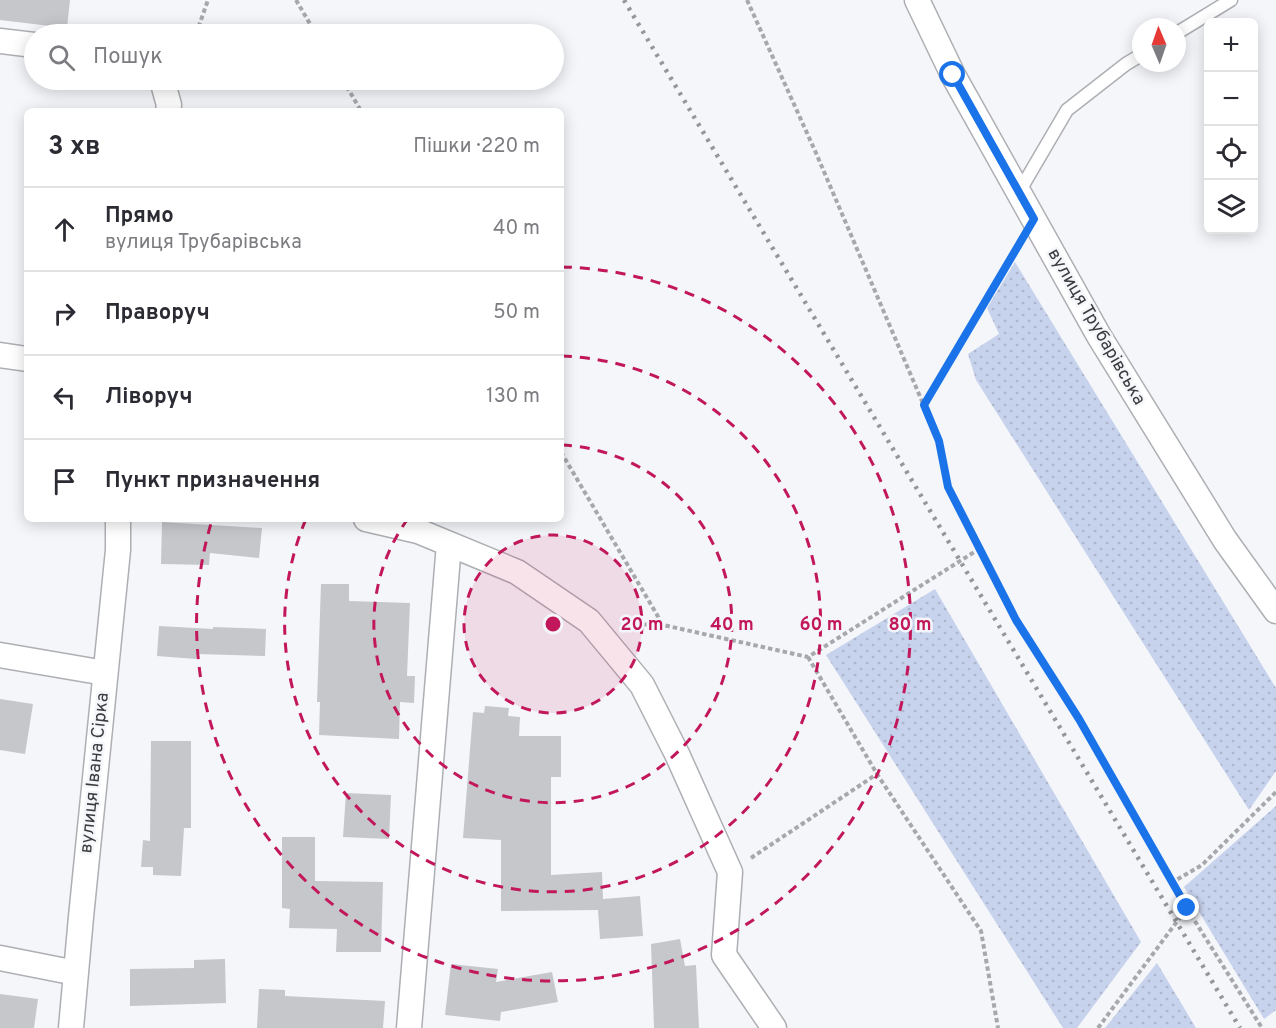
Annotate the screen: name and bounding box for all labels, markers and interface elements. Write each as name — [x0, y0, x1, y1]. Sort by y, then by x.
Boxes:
north arrow — [1132, 18, 1186, 72]
map controls — [1204, 18, 1258, 234]
button: + — [1204, 18, 1258, 72]
search box — [24, 24, 564, 90]
icon: search — [45, 41, 78, 74]
text: Пошук — [93, 44, 163, 71]
route start — [939, 61, 965, 87]
button: − — [1204, 72, 1258, 126]
button: locate — [1204, 126, 1258, 180]
text: 3 хв — [48, 131, 101, 164]
text: Пішки · 220 m — [413, 134, 540, 160]
button: layers — [1204, 180, 1258, 234]
text: Прямо — [105, 203, 174, 230]
icon: ahead — [48, 213, 81, 246]
text: 40 m — [493, 216, 540, 242]
text: вулиця Трубарівська — [105, 230, 302, 256]
street label: вулиця Трубарівська — [1042, 245, 1150, 409]
icon: right — [48, 297, 81, 330]
text: Праворуч — [105, 300, 210, 327]
text: 50 m — [493, 300, 540, 326]
icon: left — [48, 381, 81, 414]
text: Ліворуч — [105, 384, 193, 411]
text: 130 m — [486, 384, 540, 410]
icon: arrive — [48, 465, 81, 498]
text: Пункт призначення — [105, 468, 320, 495]
centre of rings — [543, 614, 563, 634]
text: 20 m — [620, 614, 664, 637]
text: 40 m — [710, 614, 754, 637]
text: 60 m — [799, 614, 843, 637]
text: 80 m — [888, 614, 932, 637]
street label: вулиця Івана Сірка — [75, 691, 115, 855]
route end — [1173, 894, 1199, 920]

